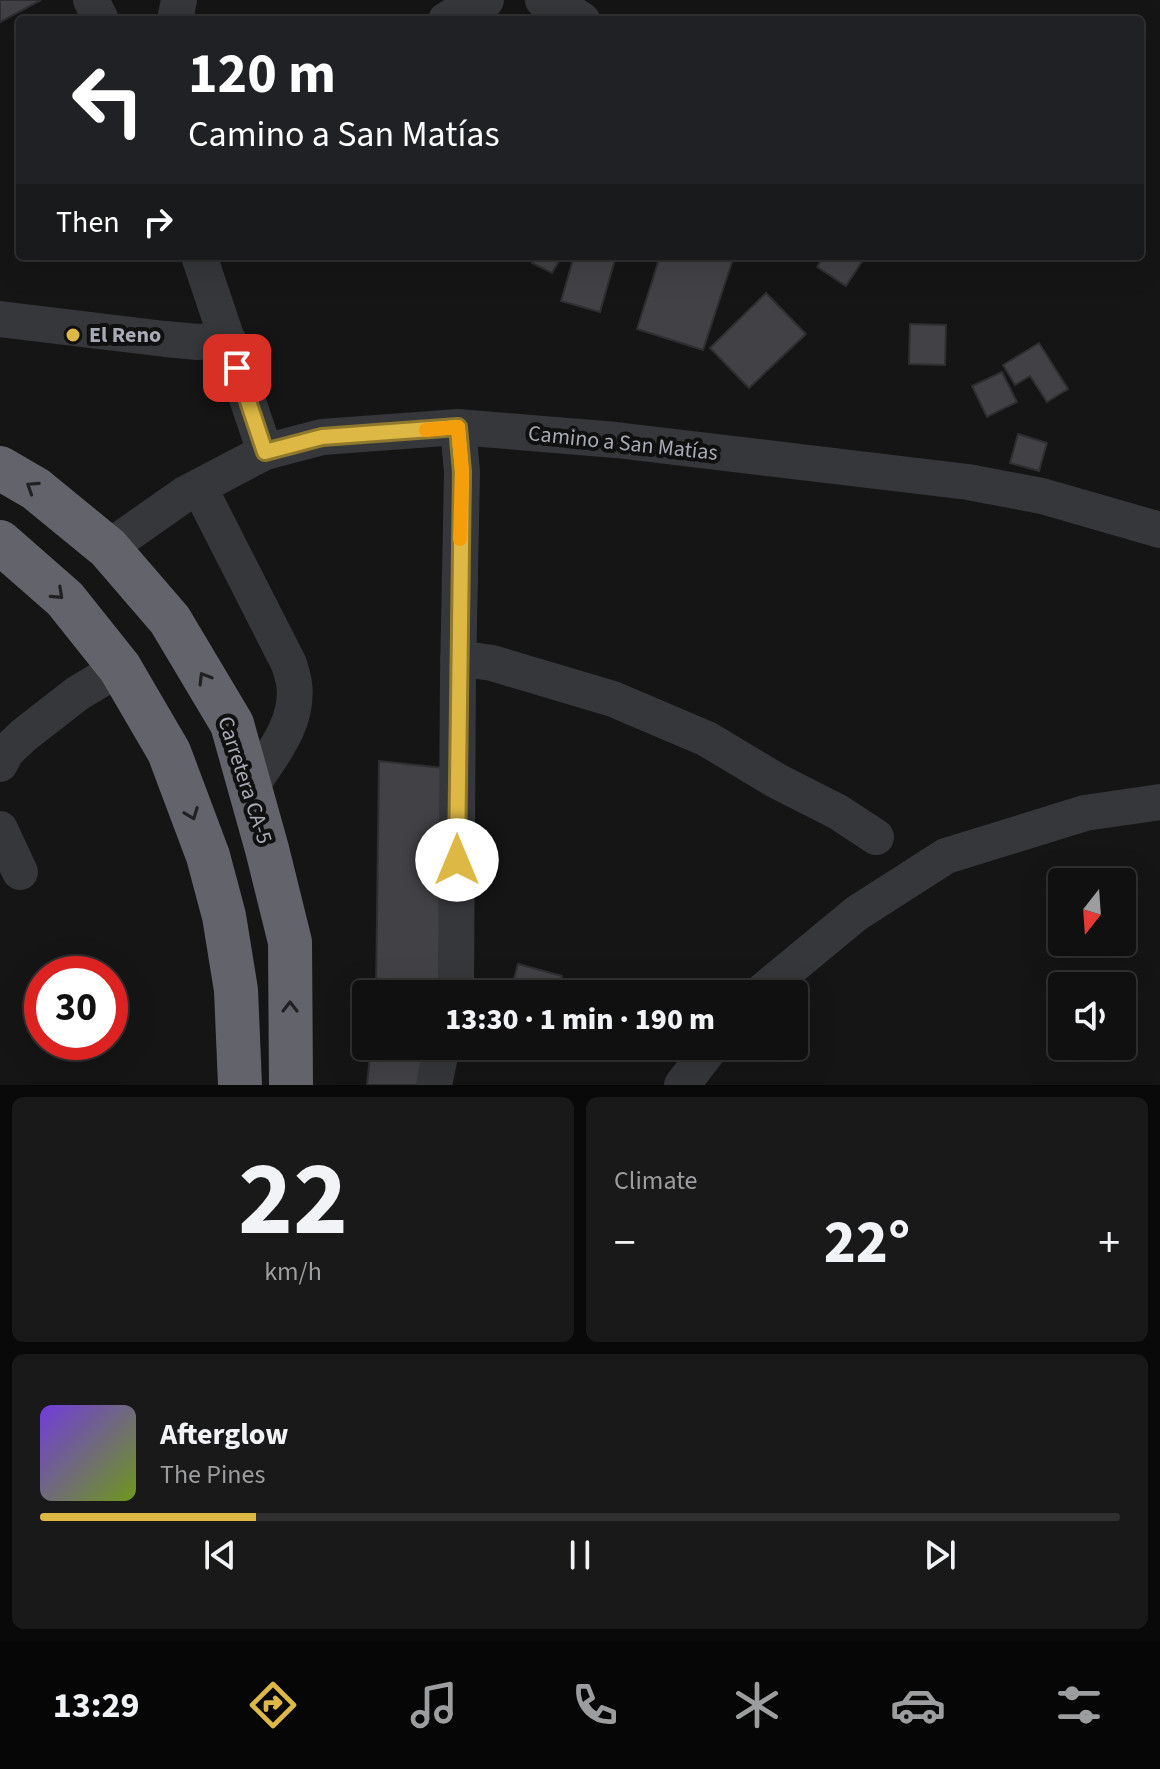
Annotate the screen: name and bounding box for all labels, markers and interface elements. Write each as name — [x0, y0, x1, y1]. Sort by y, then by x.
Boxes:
text: 120 m — [188, 35, 336, 114]
icon: left — [56, 48, 160, 152]
text: Camino a San Matías — [188, 109, 499, 160]
icon: right — [136, 200, 180, 244]
text: Then — [56, 201, 120, 244]
place label: El Reno — [89, 319, 161, 351]
marker: El Reno — [64, 326, 82, 344]
pin — [203, 334, 271, 402]
icon: arrive — [215, 346, 259, 390]
street label: Camino a San Matías — [527, 417, 719, 469]
one-way arrow — [26, 482, 41, 497]
one-way arrow — [49, 584, 63, 599]
one-way arrow — [198, 672, 214, 687]
street label: Carretera CA-5 — [209, 712, 281, 848]
one-way arrow — [182, 806, 199, 820]
position arrow — [415, 818, 499, 902]
north arrow — [1048, 868, 1136, 956]
map controls — [1048, 868, 1136, 1060]
speed limit sign: 30 — [24, 956, 128, 1060]
button: sound — [1048, 972, 1136, 1060]
text: 13:30 · 1 min · 190 m — [445, 998, 715, 1041]
one-way arrow — [281, 1000, 299, 1013]
text: 22 — [238, 1127, 348, 1275]
text: Climate — [614, 1162, 698, 1199]
text: 22° — [824, 1201, 910, 1286]
text: − — [614, 1212, 636, 1275]
text: + — [1098, 1212, 1120, 1275]
text: km/h — [264, 1253, 322, 1290]
text: Afterglow — [160, 1413, 288, 1456]
text: The Pines — [160, 1456, 265, 1493]
icon: previous — [198, 1533, 242, 1577]
icon: pause — [558, 1533, 602, 1577]
icon: next — [918, 1533, 962, 1577]
icon: directions — [245, 1677, 301, 1733]
icon: music — [406, 1677, 462, 1733]
icon: phone — [567, 1677, 623, 1733]
icon: climate — [729, 1677, 785, 1733]
icon: car — [890, 1677, 946, 1733]
icon: filters — [1051, 1677, 1107, 1733]
text: 13:29 — [53, 1680, 139, 1731]

